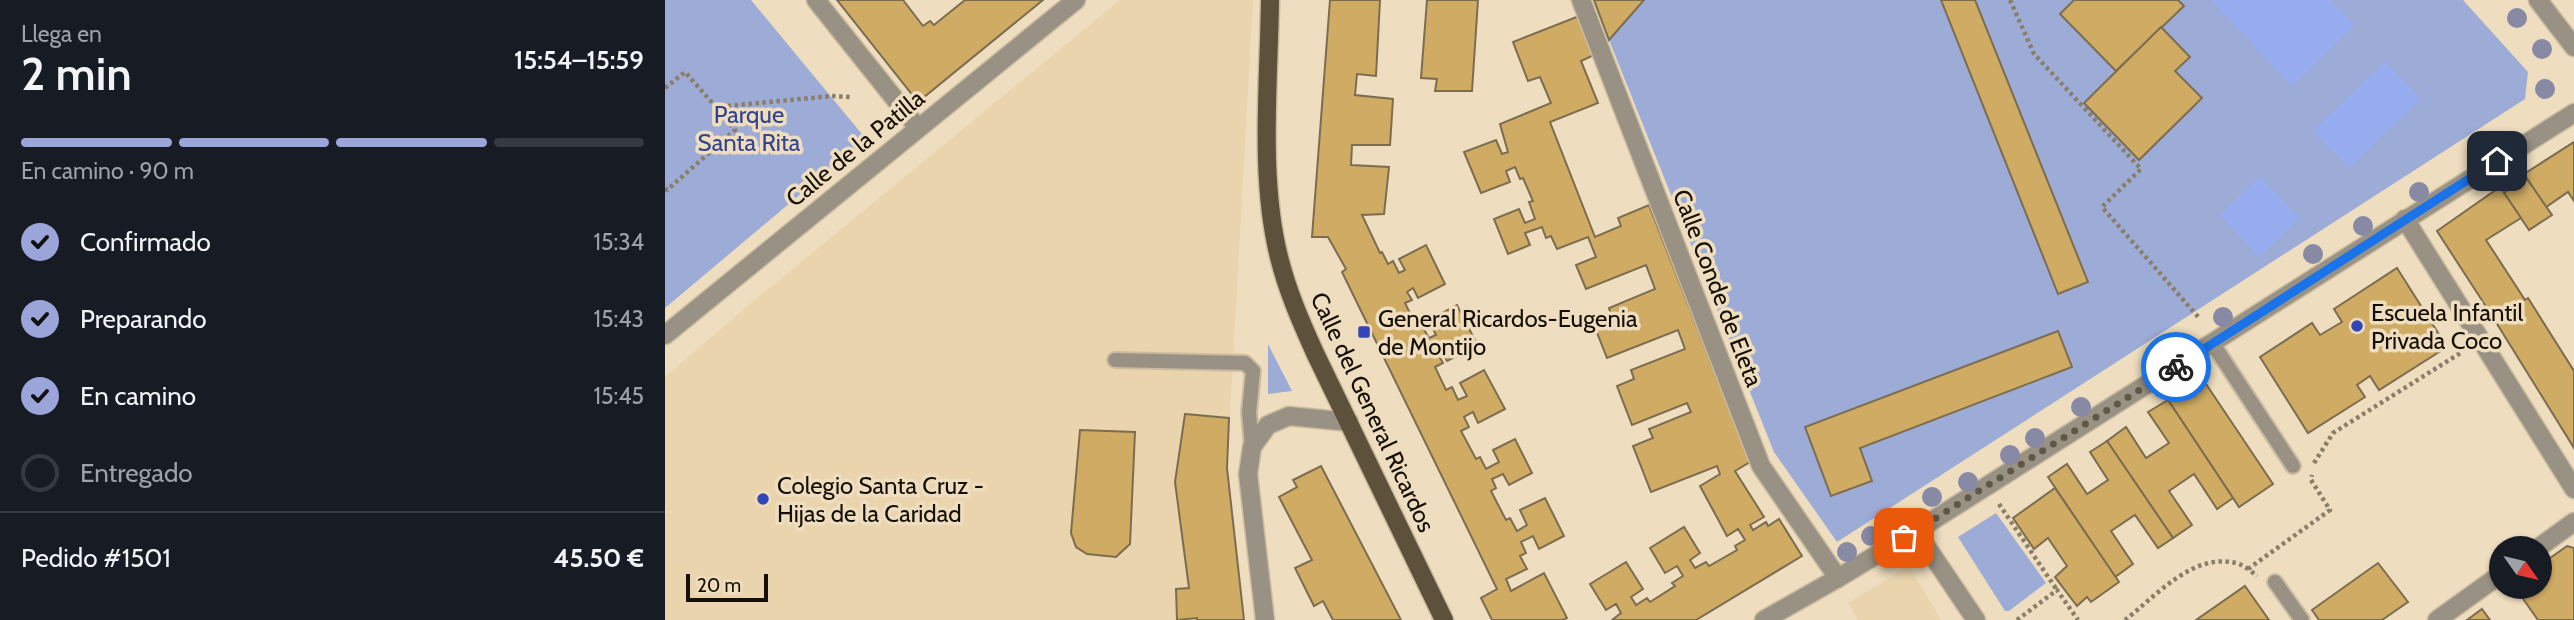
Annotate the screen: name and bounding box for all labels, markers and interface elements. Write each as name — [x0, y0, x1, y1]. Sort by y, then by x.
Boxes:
text: Llega en — [21, 20, 102, 48]
text: 15:54–15:59 — [514, 44, 644, 76]
text: 2 min — [21, 46, 132, 102]
street label: Calle de la Patilla — [780, 83, 930, 213]
park label: Parque Santa Rita — [698, 100, 801, 157]
pin — [2467, 131, 2527, 191]
icon: home — [2478, 142, 2516, 180]
text: En camino · 90 m — [21, 157, 194, 185]
street label: Calle Conde de Eleta — [1667, 185, 1769, 391]
icon: check — [21, 223, 59, 261]
text: Confirmado — [80, 226, 211, 258]
text: 15:34 — [594, 228, 644, 256]
street label: Calle del General Ricardos — [1305, 287, 1441, 537]
place label: Escuela Infantil Privada Coco — [2371, 298, 2523, 355]
icon: check — [21, 300, 59, 338]
text: Preparando — [80, 303, 207, 335]
place label: General Ricardos-Eugenia de Montijo — [1378, 304, 1638, 361]
text: 15:43 — [594, 305, 644, 333]
marker: Escuela Infantil Privada Coco — [2349, 318, 2365, 334]
marker: General Ricardos-Eugenia de Montijo — [1356, 324, 1372, 340]
courier — [2141, 332, 2211, 402]
icon: bike — [2157, 348, 2195, 386]
icon: check — [21, 377, 59, 415]
text: En camino — [80, 380, 196, 412]
text: 15:45 — [594, 382, 644, 410]
text: Entregado — [80, 457, 193, 489]
place label: Colegio Santa Cruz - Hijas de la Caridad — [777, 471, 984, 528]
marker: Colegio Santa Cruz - Hijas de la Caridad — [755, 491, 771, 507]
pin — [1874, 508, 1934, 568]
icon: bag — [1885, 519, 1923, 557]
north arrow — [2489, 536, 2551, 598]
map controls — [2489, 536, 2552, 599]
text: Pedido #1501 — [21, 542, 171, 574]
text: 45.50 € — [553, 542, 644, 574]
scale bar — [686, 571, 768, 603]
text: 20 m — [697, 574, 741, 597]

